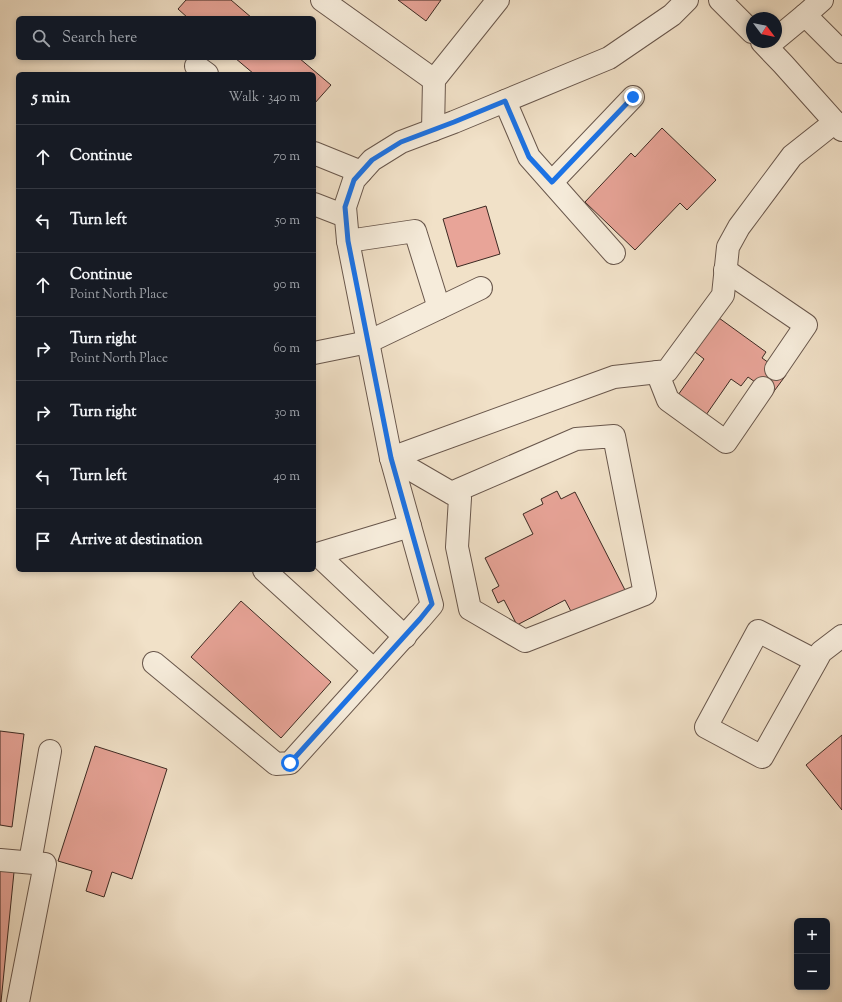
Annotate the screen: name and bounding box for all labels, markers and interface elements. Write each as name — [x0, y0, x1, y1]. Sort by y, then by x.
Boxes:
north arrow — [746, 12, 782, 48]
search box — [16, 16, 316, 60]
icon: search — [30, 27, 52, 49]
text: Search here — [62, 28, 137, 49]
text: 5 min — [32, 86, 70, 110]
route end — [624, 88, 642, 106]
text: Walk · 340 m — [229, 89, 300, 107]
icon: ahead — [32, 146, 54, 168]
text: Continue — [70, 146, 132, 167]
text: 70 m — [273, 148, 300, 166]
icon: left — [32, 210, 54, 232]
text: Turn left — [70, 210, 127, 231]
text: 50 m — [275, 212, 300, 230]
text: Continue — [70, 265, 132, 286]
icon: ahead — [32, 274, 54, 296]
text: 90 m — [273, 276, 300, 294]
text: Point North Place — [70, 286, 168, 304]
text: Turn right — [70, 329, 136, 350]
icon: right — [32, 338, 54, 360]
text: 60 m — [273, 340, 300, 358]
text: Point North Place — [70, 350, 168, 368]
icon: right — [32, 402, 54, 424]
text: Turn right — [70, 402, 136, 423]
text: 30 m — [274, 404, 300, 422]
icon: left — [32, 466, 54, 488]
text: Turn left — [70, 466, 127, 487]
text: 40 m — [273, 468, 300, 486]
icon: arrive — [32, 530, 54, 552]
text: Arrive at destination — [70, 530, 203, 551]
route start — [281, 754, 299, 772]
map controls — [794, 918, 830, 990]
button: + — [794, 918, 830, 954]
button: − — [794, 954, 830, 990]

